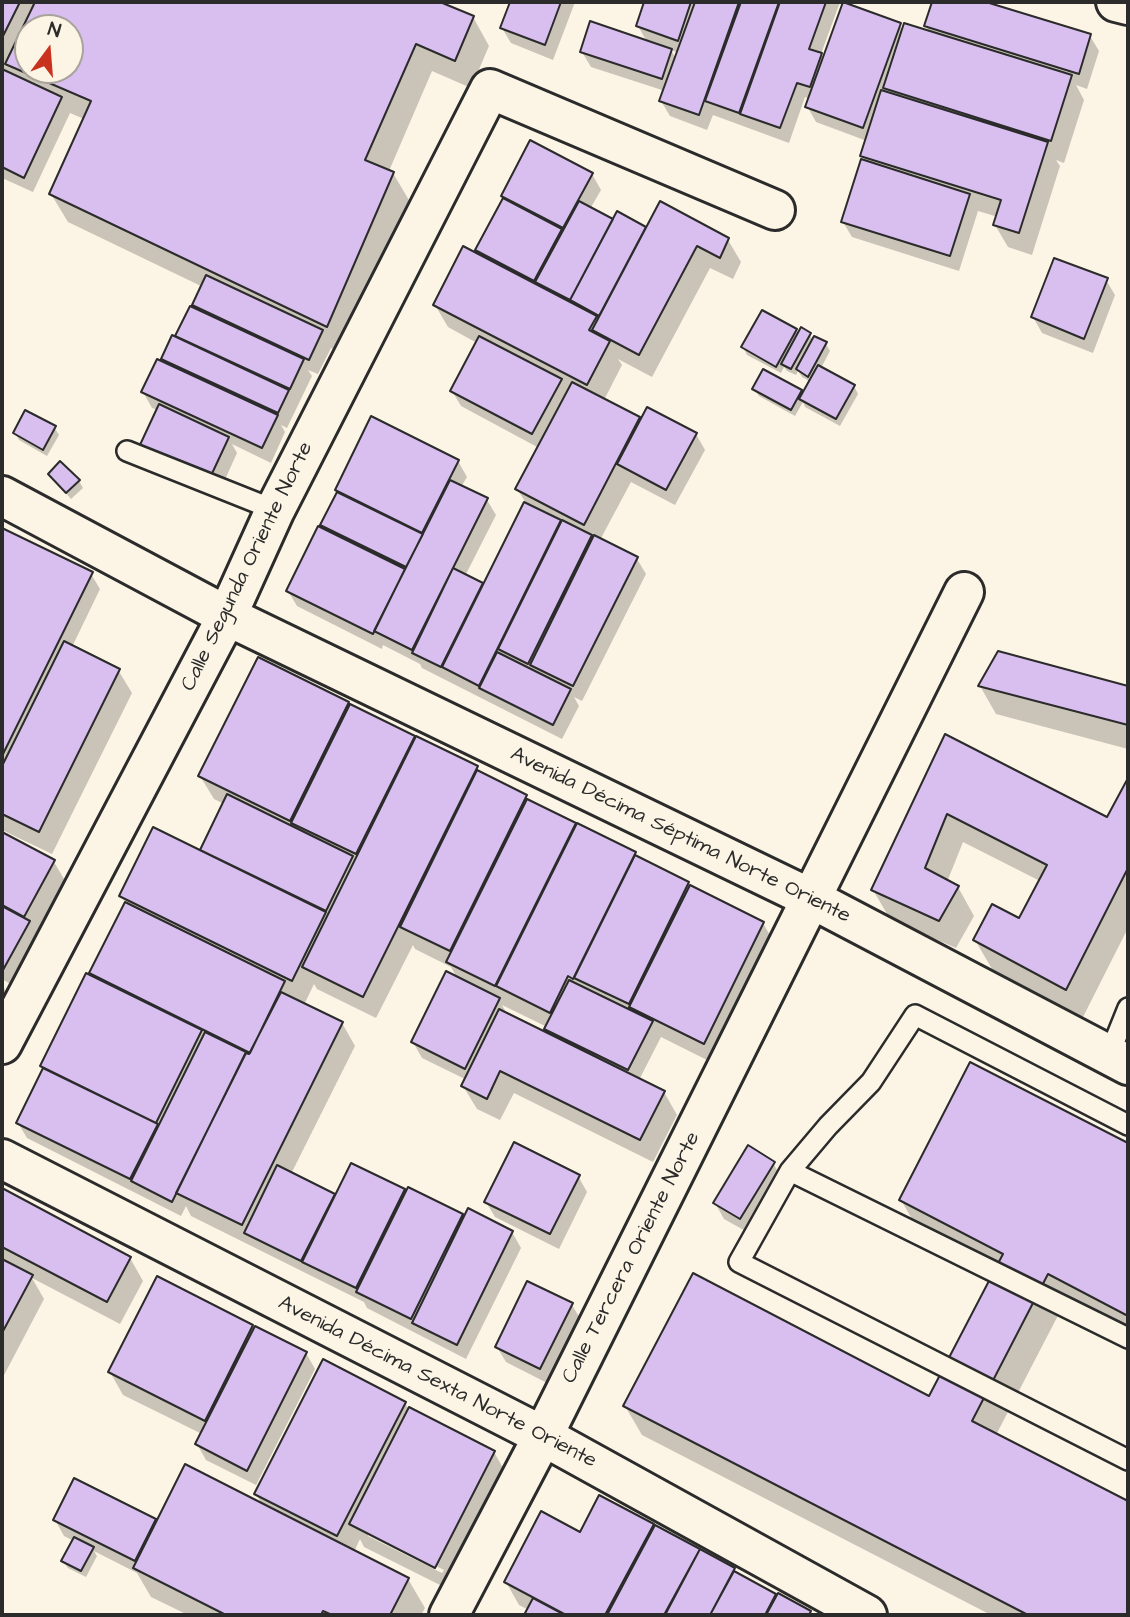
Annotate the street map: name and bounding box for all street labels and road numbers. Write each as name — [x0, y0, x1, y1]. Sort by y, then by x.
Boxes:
street label: Calle Segunda Oriente Norte — [177, 438, 319, 696]
street label: Avenida Décima Séptima Norte Oriente — [506, 742, 854, 930]
street label: Calle Tercera Oriente Norte — [558, 1128, 706, 1388]
street label: Avenida Décima Sexta Norte Oriente — [274, 1291, 600, 1475]

